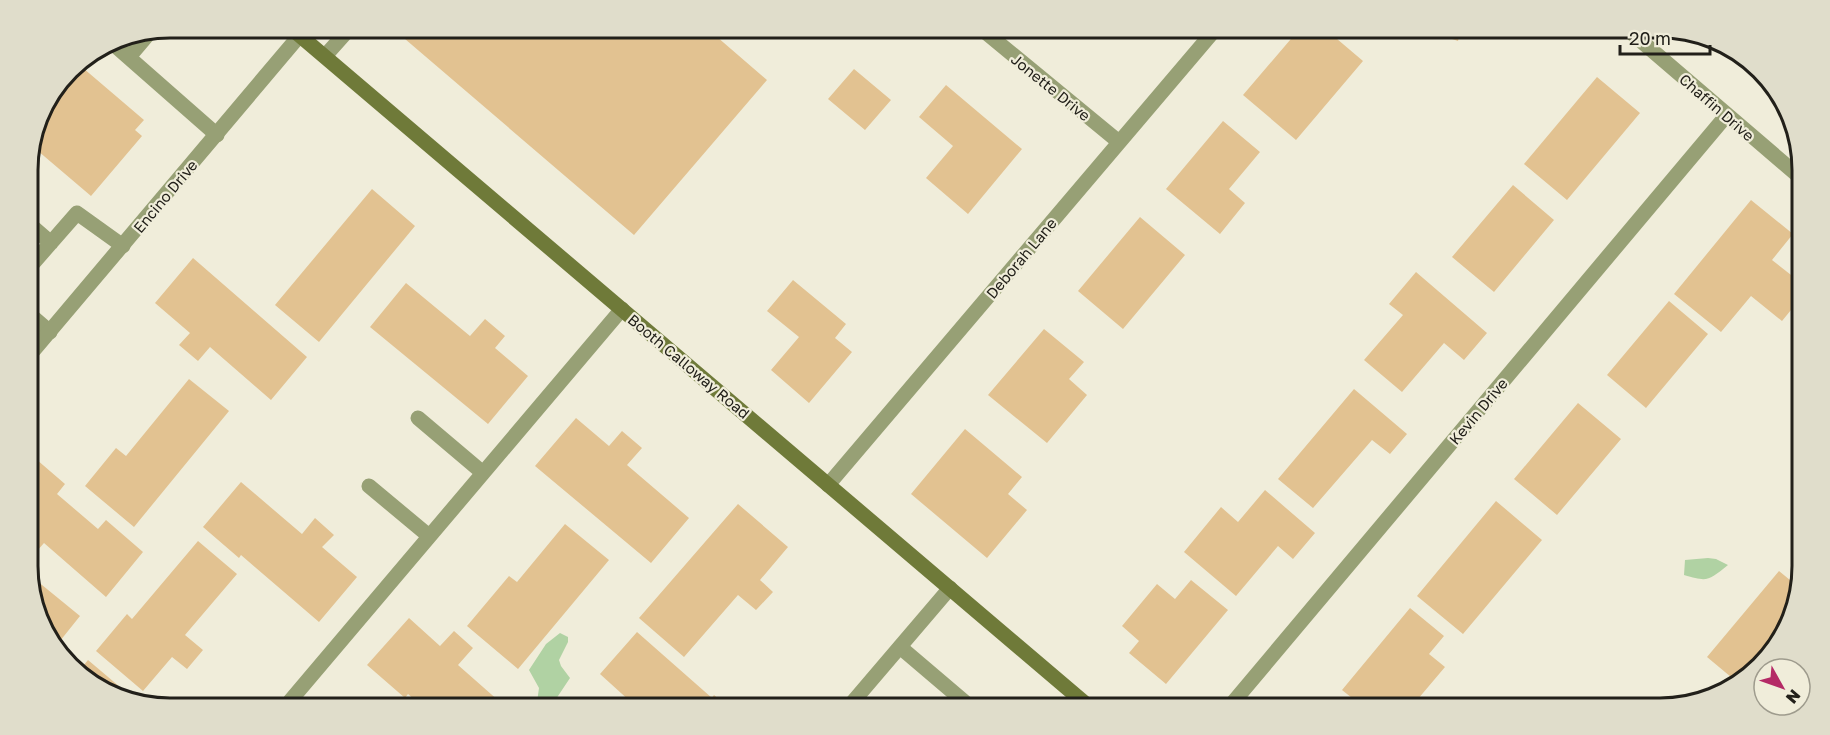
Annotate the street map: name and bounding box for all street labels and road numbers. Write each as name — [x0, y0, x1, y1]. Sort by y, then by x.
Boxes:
street label: Jonette Drive — [1008, 50, 1094, 125]
street label: Chaffin Drive — [1676, 70, 1758, 145]
street label: Encino Drive — [129, 156, 201, 236]
street label: Deborah Lane — [982, 214, 1060, 302]
street label: Booth Calloway Road — [625, 310, 753, 422]
street label: Kevin Drive — [1445, 374, 1511, 448]

